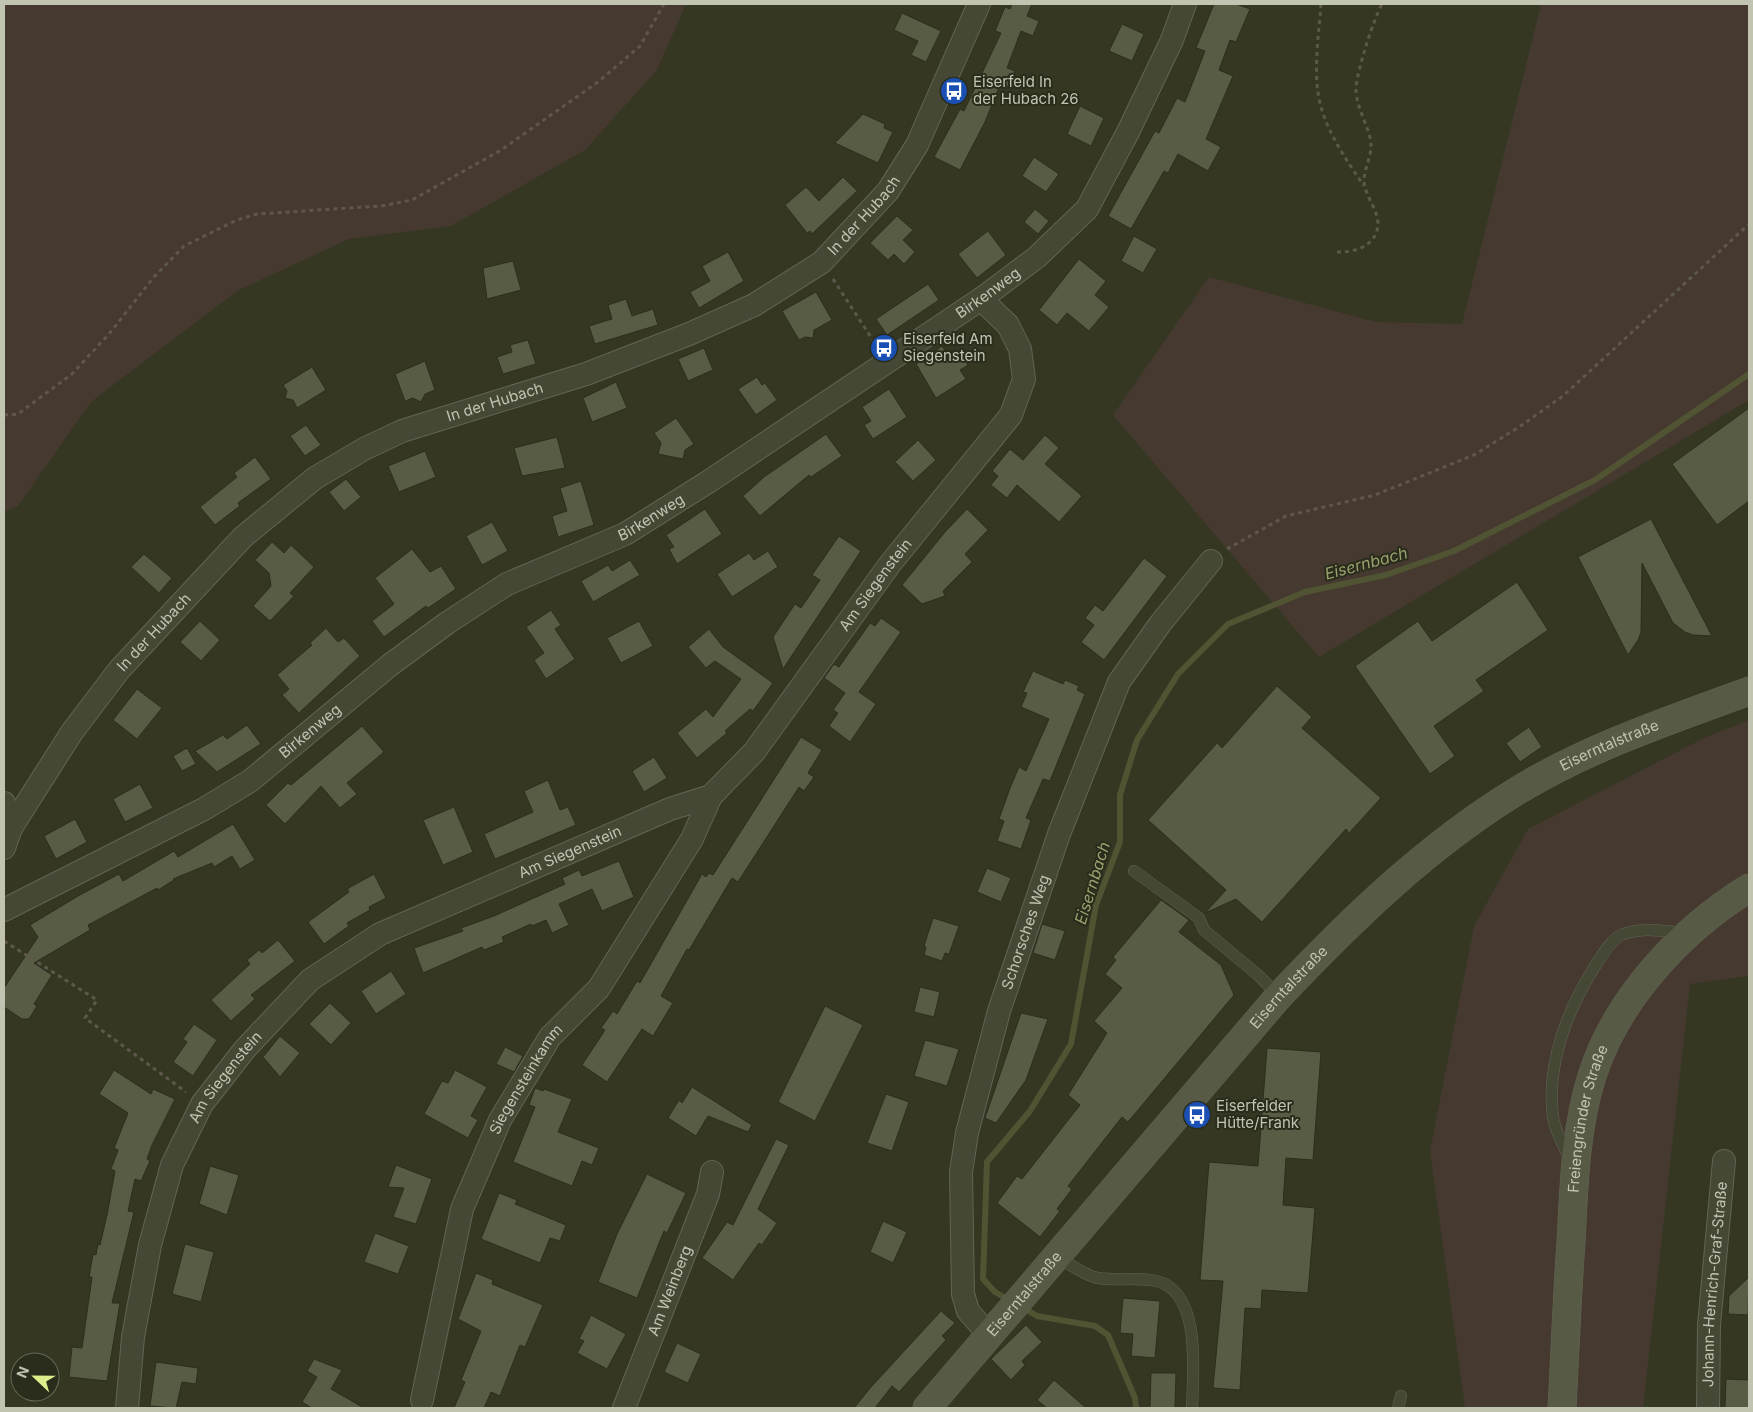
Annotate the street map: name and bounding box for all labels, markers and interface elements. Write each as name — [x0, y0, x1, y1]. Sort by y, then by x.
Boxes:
place label: Eiserfeld In der Hubach 26 — [973, 72, 1079, 108]
bus stop icon: Eiserfeld In der Hubach 26 — [939, 76, 969, 106]
street label: In der Hubach — [823, 172, 904, 259]
street label: Birkenweg — [952, 263, 1024, 322]
place label: Eiserfeld Am Siegenstein — [903, 329, 993, 365]
bus stop icon: Eiserfeld Am Siegenstein — [869, 333, 899, 363]
street label: In der Hubach — [444, 378, 546, 426]
street label: Birkenweg — [615, 489, 688, 545]
street label: Am Siegenstein — [835, 535, 916, 635]
water label: Eisernbach — [1322, 542, 1410, 584]
street label: In der Hubach — [112, 589, 195, 675]
street label: Birkenweg — [275, 700, 345, 762]
street label: Eiserntalstraße — [1556, 715, 1661, 775]
street label: Am Siegenstein — [515, 821, 624, 882]
water label: Eisernbach — [1070, 839, 1114, 927]
street label: Schorsches Weg — [997, 872, 1053, 992]
street label: Eiserntalstraße — [1245, 941, 1331, 1032]
street label: Siegensteinkamm — [485, 1020, 566, 1137]
street label: Am Siegenstein — [184, 1027, 266, 1126]
street label: Freiengründer Straße — [1564, 1042, 1612, 1193]
place label: Eiserfelder Hütte/Frank — [1216, 1096, 1300, 1132]
bus stop icon: Eiserfelder Hütte/Frank — [1182, 1100, 1212, 1130]
street label: Johann-Henrich-Graf-Straße — [1698, 1181, 1731, 1387]
street label: Am Weinberg — [643, 1243, 696, 1338]
street label: Eiserntalstraße — [982, 1247, 1066, 1340]
north arrow — [10, 1352, 60, 1402]
text: N — [13, 1364, 32, 1380]

